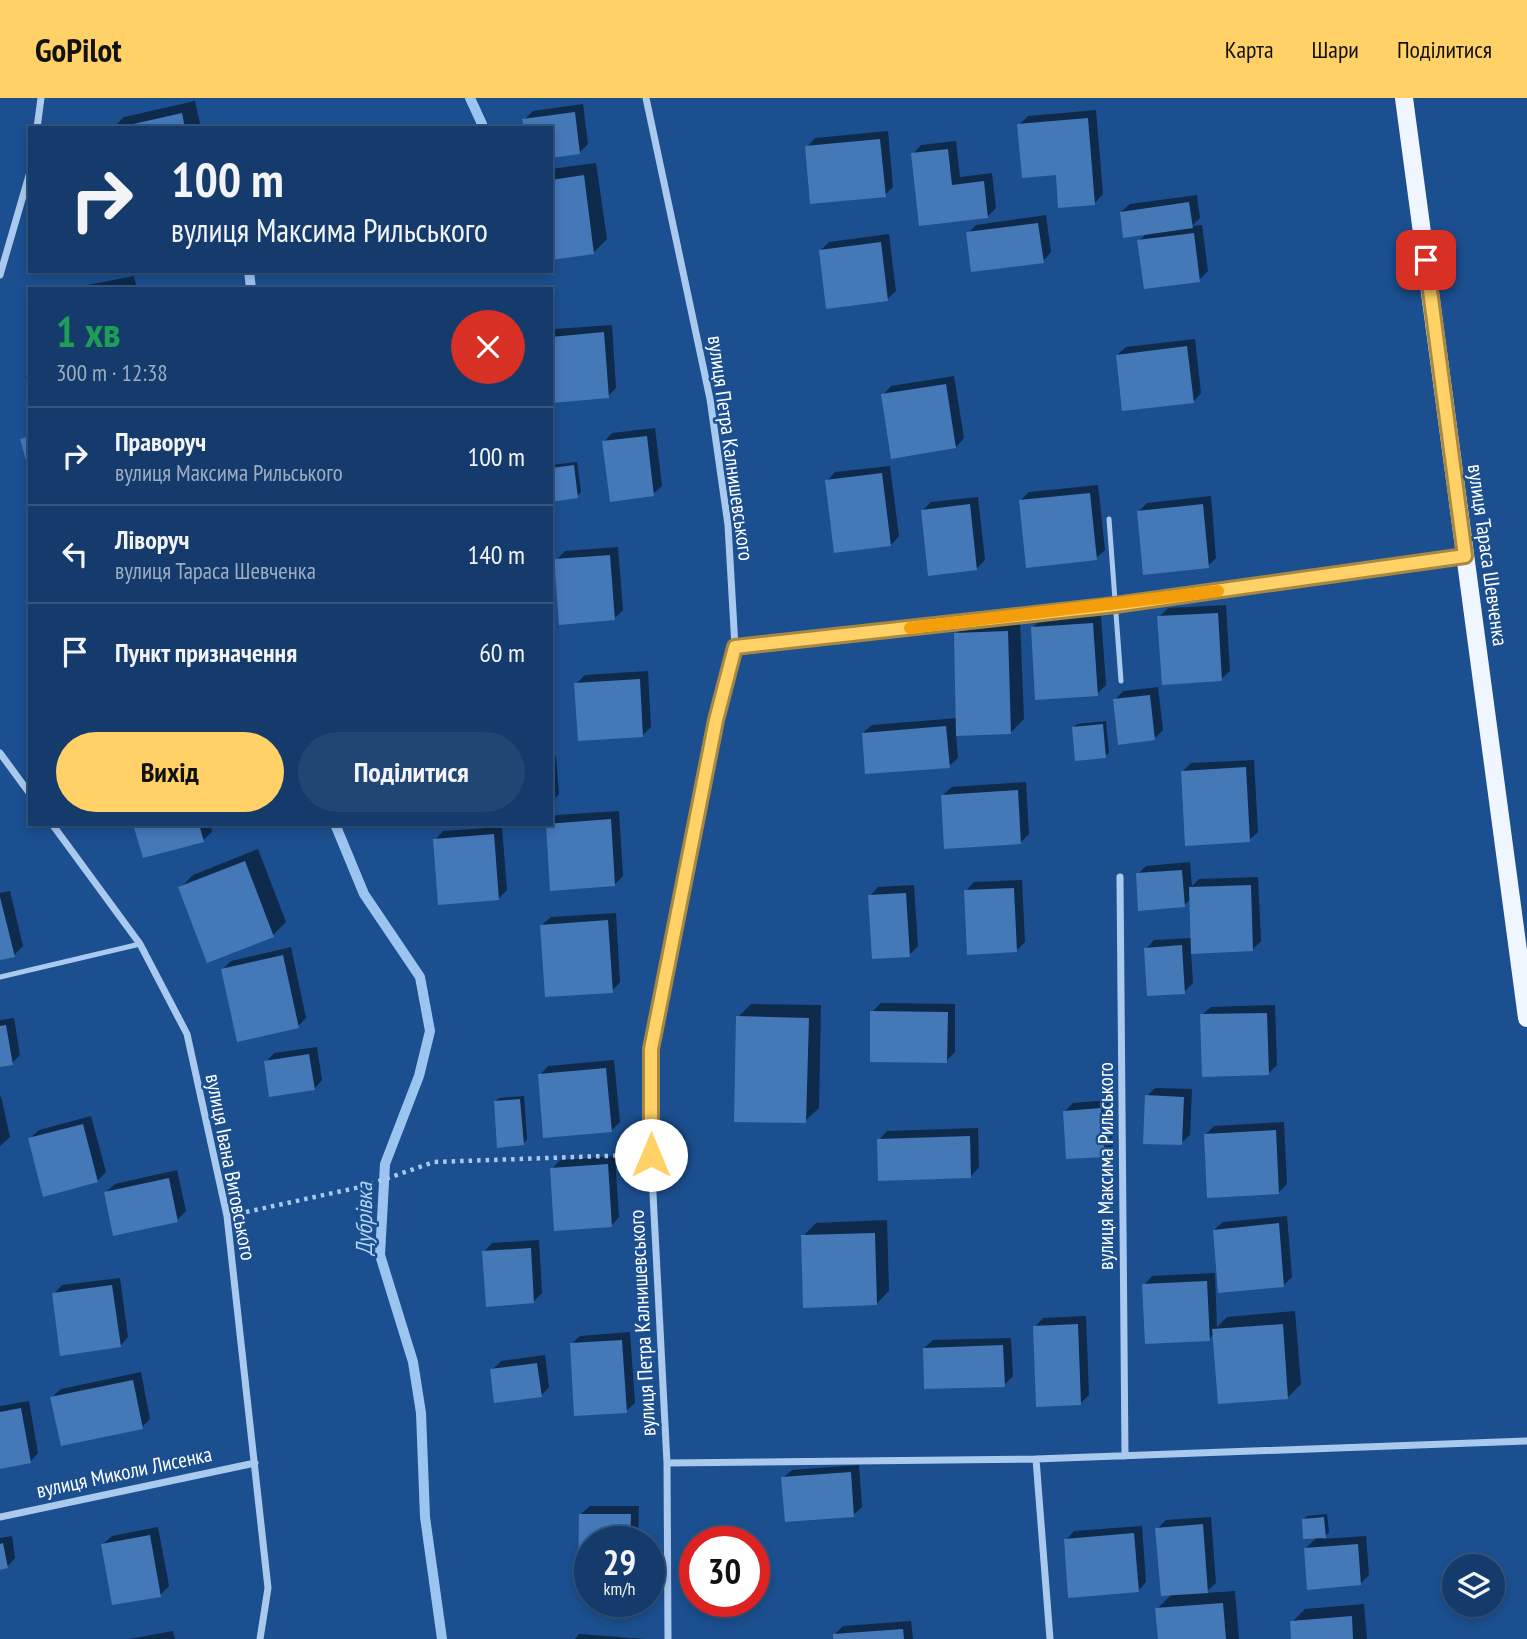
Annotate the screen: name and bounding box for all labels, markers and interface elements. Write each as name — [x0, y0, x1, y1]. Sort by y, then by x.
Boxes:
text: GoPilot — [35, 28, 122, 71]
text: Карта — [1225, 34, 1274, 65]
text: Шари — [1312, 34, 1359, 65]
text: Поділитися — [1397, 34, 1492, 65]
text: 100 m — [171, 147, 284, 211]
icon: right — [56, 154, 147, 245]
text: вулиця Максима Рильського — [171, 209, 488, 251]
pin — [1396, 230, 1456, 290]
icon: arrive — [1407, 241, 1445, 279]
text: 1 хв — [56, 304, 121, 359]
button: close — [451, 310, 525, 384]
street label: вулиця Петра Калнишевського — [702, 334, 760, 562]
text: 300 m · 12:38 — [56, 358, 168, 387]
text: Праворуч — [115, 425, 206, 458]
icon: right — [56, 437, 94, 475]
text: 100 m — [467, 440, 525, 473]
text: вулиця Максима Рильського — [115, 458, 343, 487]
street label: вулиця Тараса Шевченка — [1462, 462, 1514, 648]
text: Ліворуч — [115, 523, 189, 556]
icon: left — [56, 535, 94, 573]
text: 140 m — [467, 538, 525, 571]
text: вулиця Тараса Шевченка — [115, 556, 316, 585]
icon: arrive — [56, 633, 94, 671]
text: Пункт призначення — [115, 636, 297, 669]
text: 60 m — [479, 636, 525, 669]
button: Вихід — [56, 732, 284, 812]
button: Поділитися — [298, 732, 525, 812]
street label: вулиця Максима Рильського — [1092, 1062, 1119, 1270]
street label: вулиця Івана Виговського — [200, 1071, 262, 1263]
position arrow — [614, 1118, 688, 1192]
water label: Дубрівка — [349, 1181, 378, 1256]
street label: вулиця Петра Калнишевського — [623, 1209, 661, 1437]
street label: вулиця Миколи Лисенка — [34, 1440, 214, 1504]
speed limit sign: 30 — [679, 1526, 770, 1617]
text: 29 — [603, 1539, 636, 1585]
map controls — [1442, 1554, 1505, 1617]
button: layers — [1442, 1554, 1505, 1617]
text: km/h — [604, 1577, 635, 1600]

